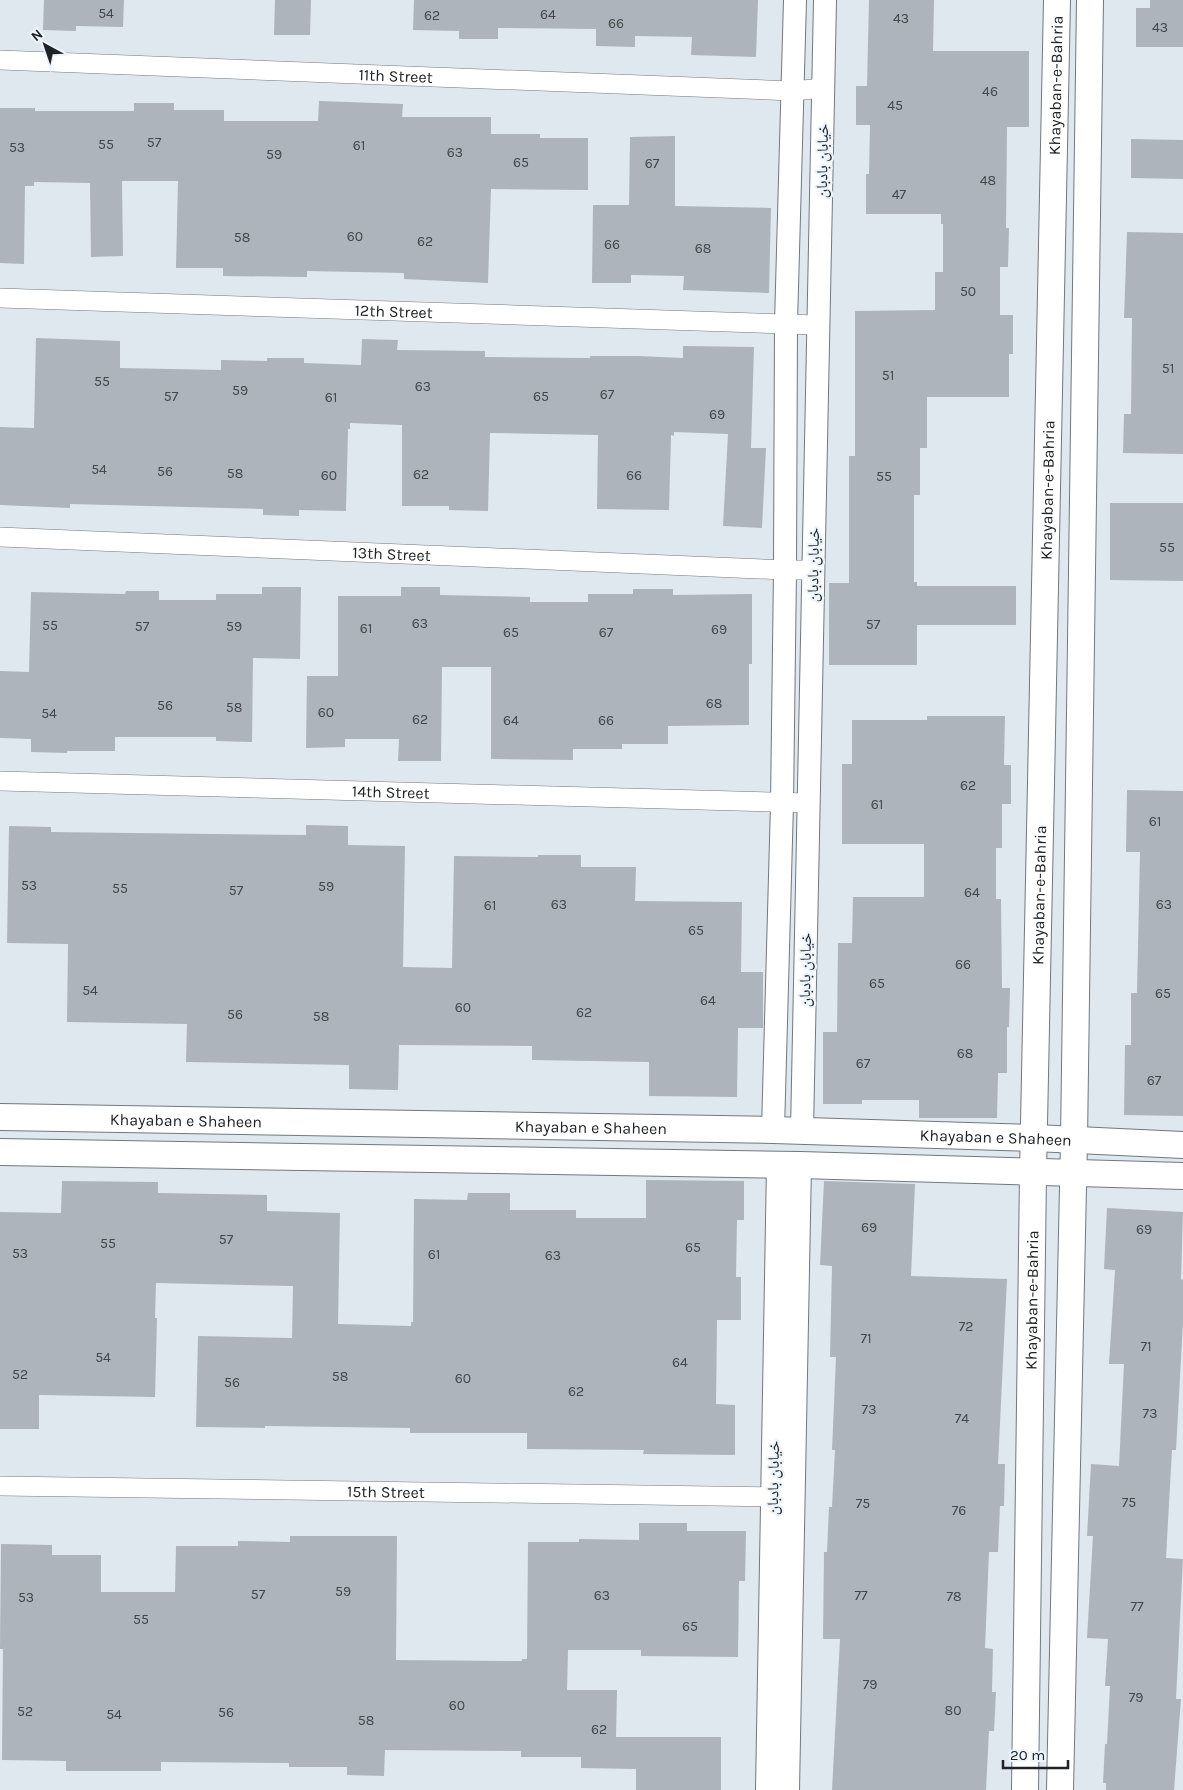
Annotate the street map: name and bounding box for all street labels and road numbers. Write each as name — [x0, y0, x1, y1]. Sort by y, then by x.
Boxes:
street label: Khayaban-e-Bahria — [1044, 15, 1066, 155]
street label: 11th Street — [358, 65, 433, 86]
street label: خیابان بادبان — [812, 124, 833, 198]
street label: 12th Street — [354, 300, 433, 322]
street label: Khayaban-e-Bahria — [1036, 420, 1058, 560]
street label: خیابان بادبان — [803, 528, 824, 602]
street label: 13th Street — [352, 542, 431, 565]
street label: 14th Street — [352, 781, 430, 802]
street label: Khayaban-e-Bahria — [1028, 825, 1050, 965]
street label: خیابان بادبان — [795, 933, 816, 1007]
street label: Khayaban e Shaheen — [110, 1109, 262, 1131]
street label: Khayaban e Shaheen — [515, 1116, 667, 1138]
street label: Khayaban e Shaheen — [919, 1125, 1072, 1149]
street label: Khayaban-e-Bahria — [1021, 1230, 1042, 1370]
street label: خیابان بادبان — [763, 1441, 784, 1515]
street label: 15th Street — [347, 1481, 425, 1501]

